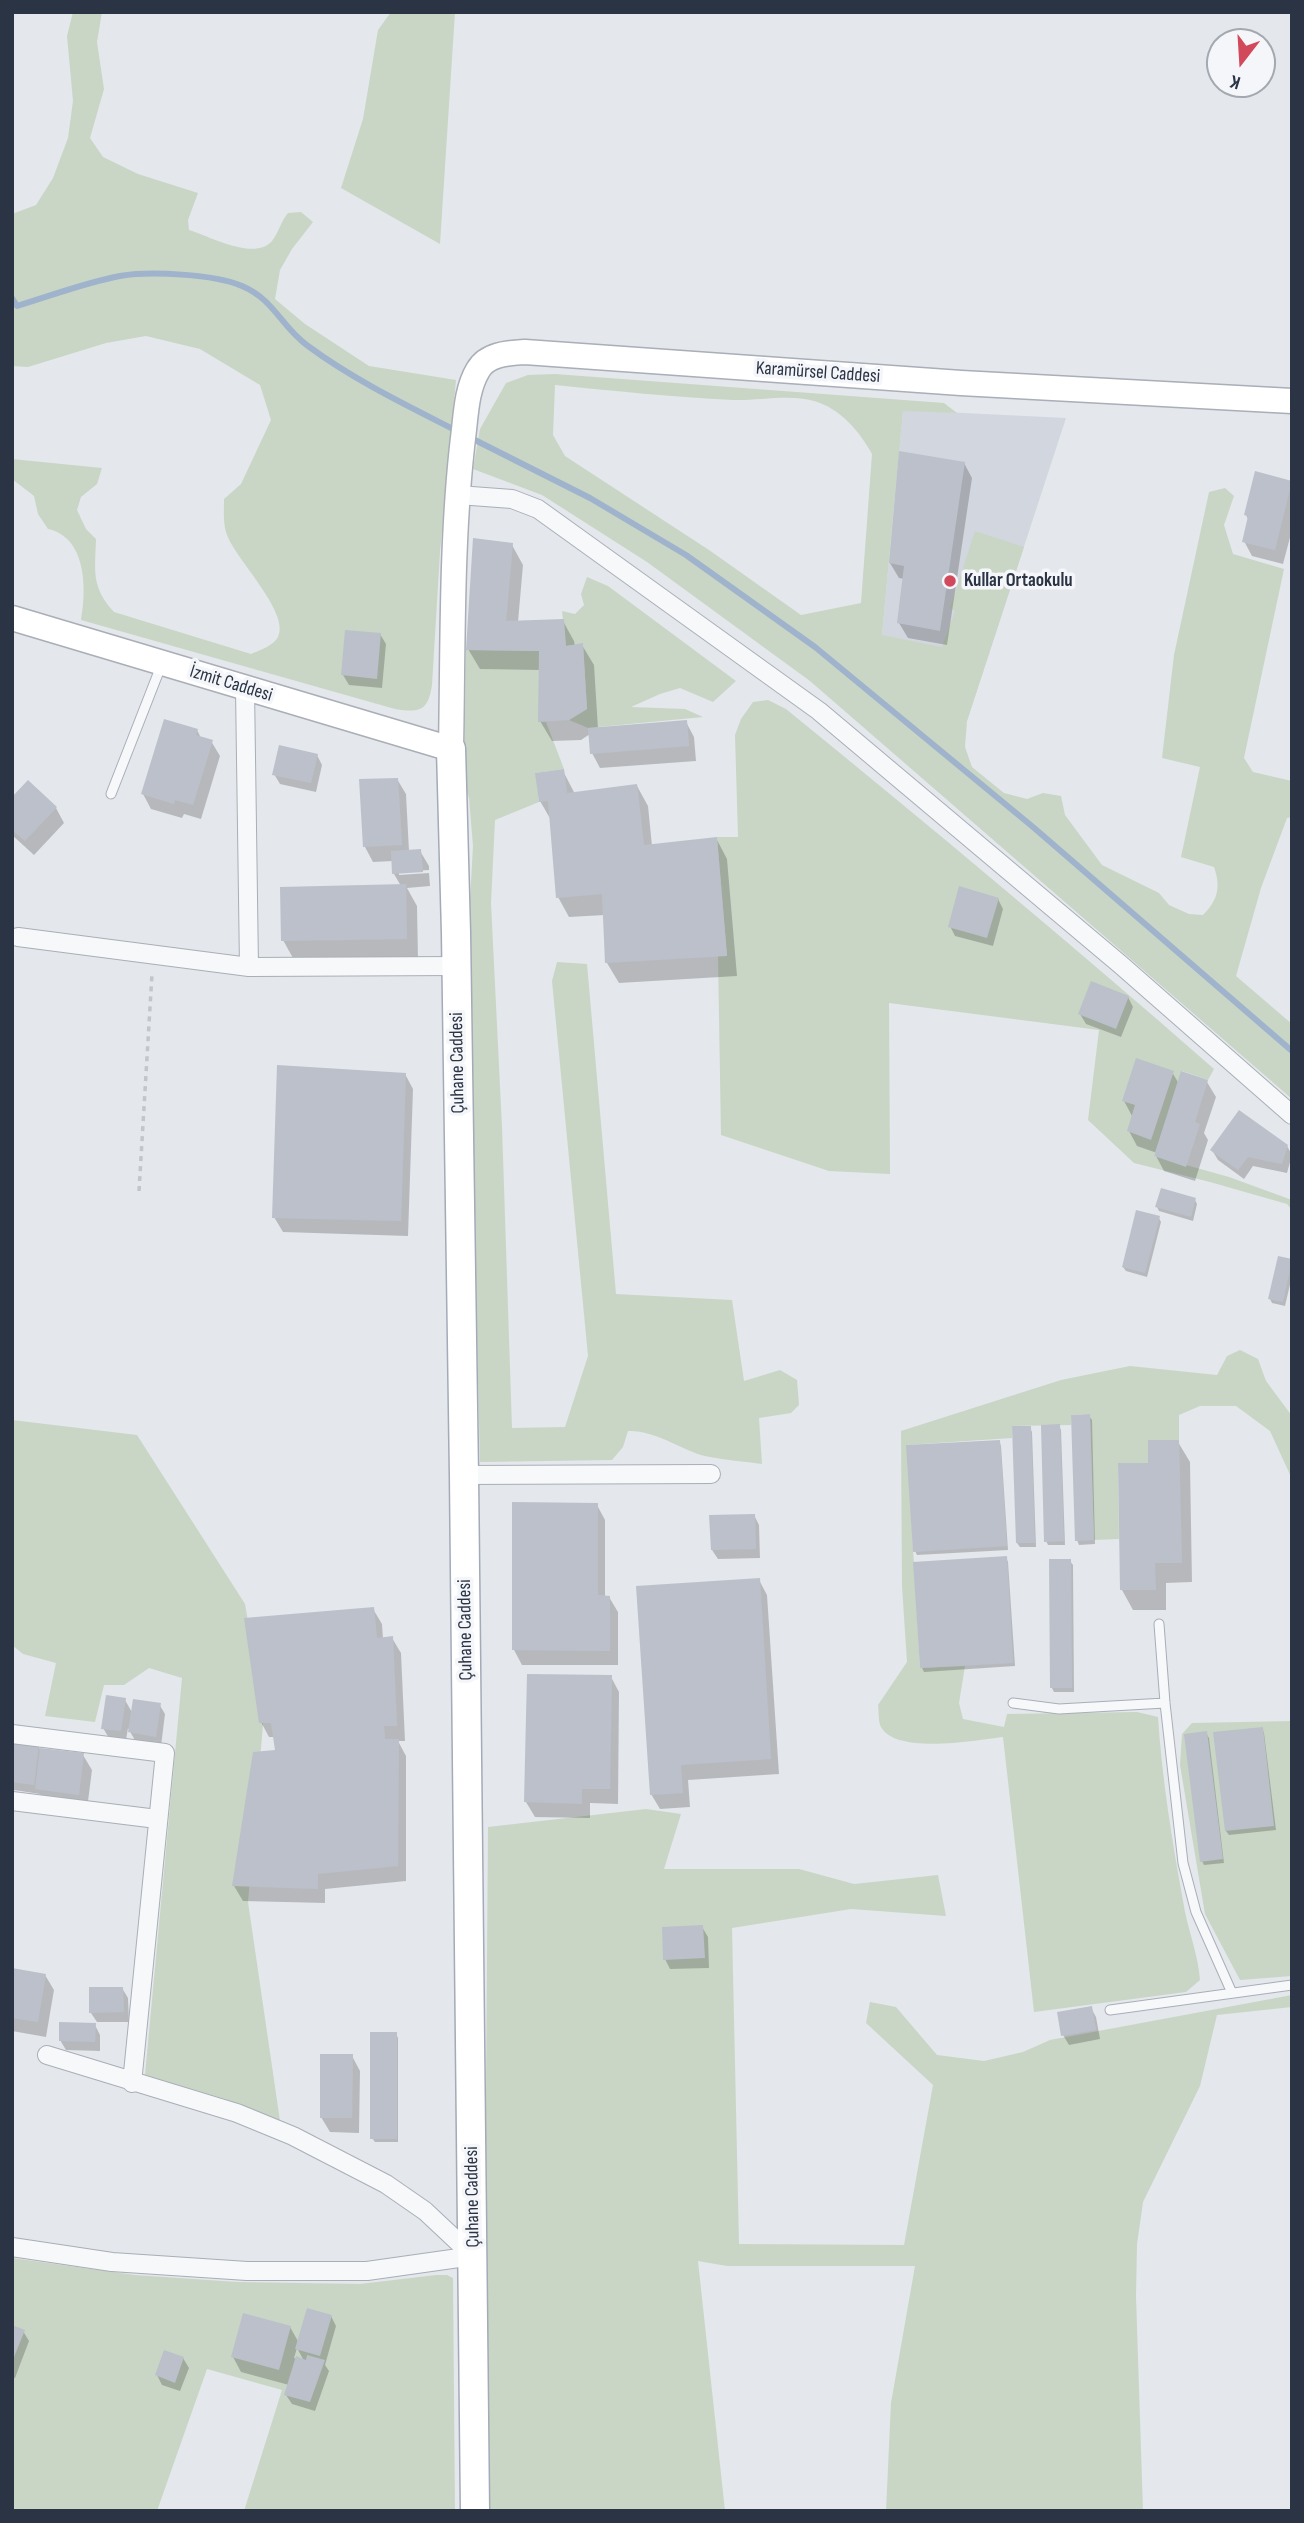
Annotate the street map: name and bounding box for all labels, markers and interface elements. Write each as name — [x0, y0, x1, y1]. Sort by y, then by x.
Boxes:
north arrow — [1206, 28, 1276, 98]
text: K — [1227, 69, 1243, 94]
street label: Karamürsel Caddesi — [755, 357, 881, 389]
place label: Kullar Ortaokulu — [964, 570, 1073, 592]
marker: Kullar Ortaokulu — [942, 573, 958, 589]
street label: İzmit Caddesi — [187, 661, 275, 707]
street label: Çuhane Caddesi — [446, 1012, 470, 1114]
street label: Çuhane Caddesi — [454, 1579, 478, 1681]
street label: Çuhane Caddesi — [461, 2146, 485, 2248]

